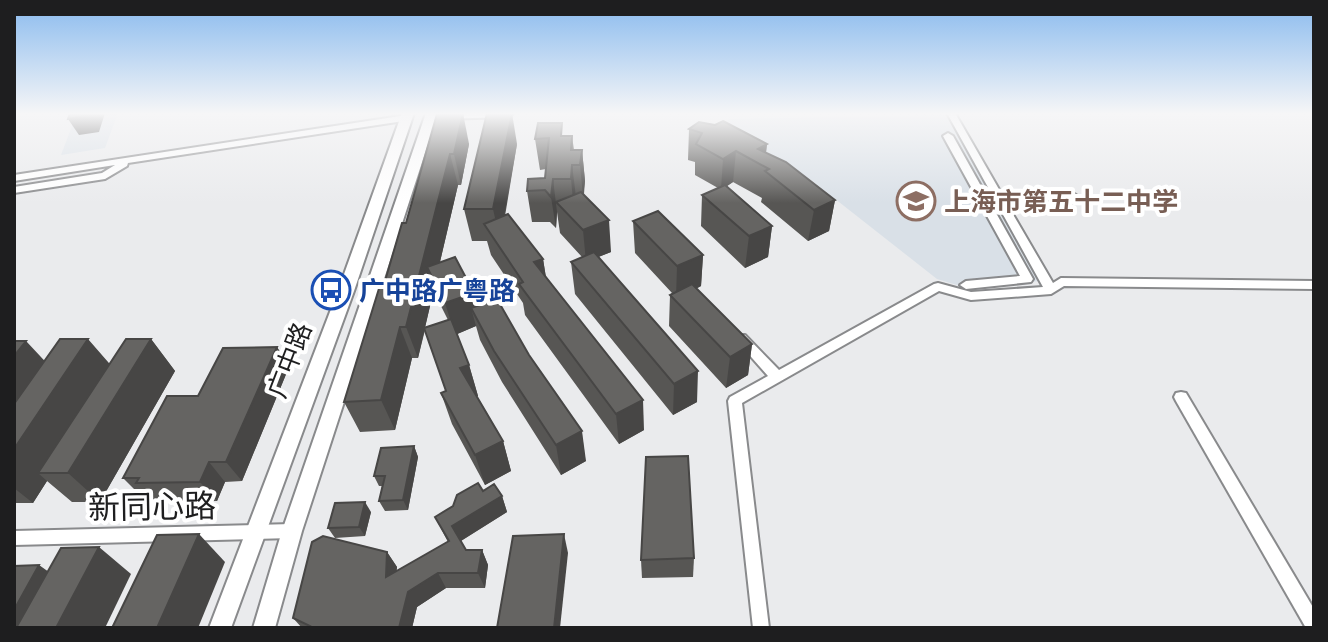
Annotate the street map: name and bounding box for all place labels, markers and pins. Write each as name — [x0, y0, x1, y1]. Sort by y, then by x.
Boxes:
school or university icon: 上海市第五十二中学 — [895, 180, 937, 222]
place label: 上海市第五十二中学 — [944, 187, 1178, 216]
bus stop icon: 广中路广粤路 — [310, 269, 352, 311]
place label: 广中路广粤路 — [359, 276, 515, 305]

